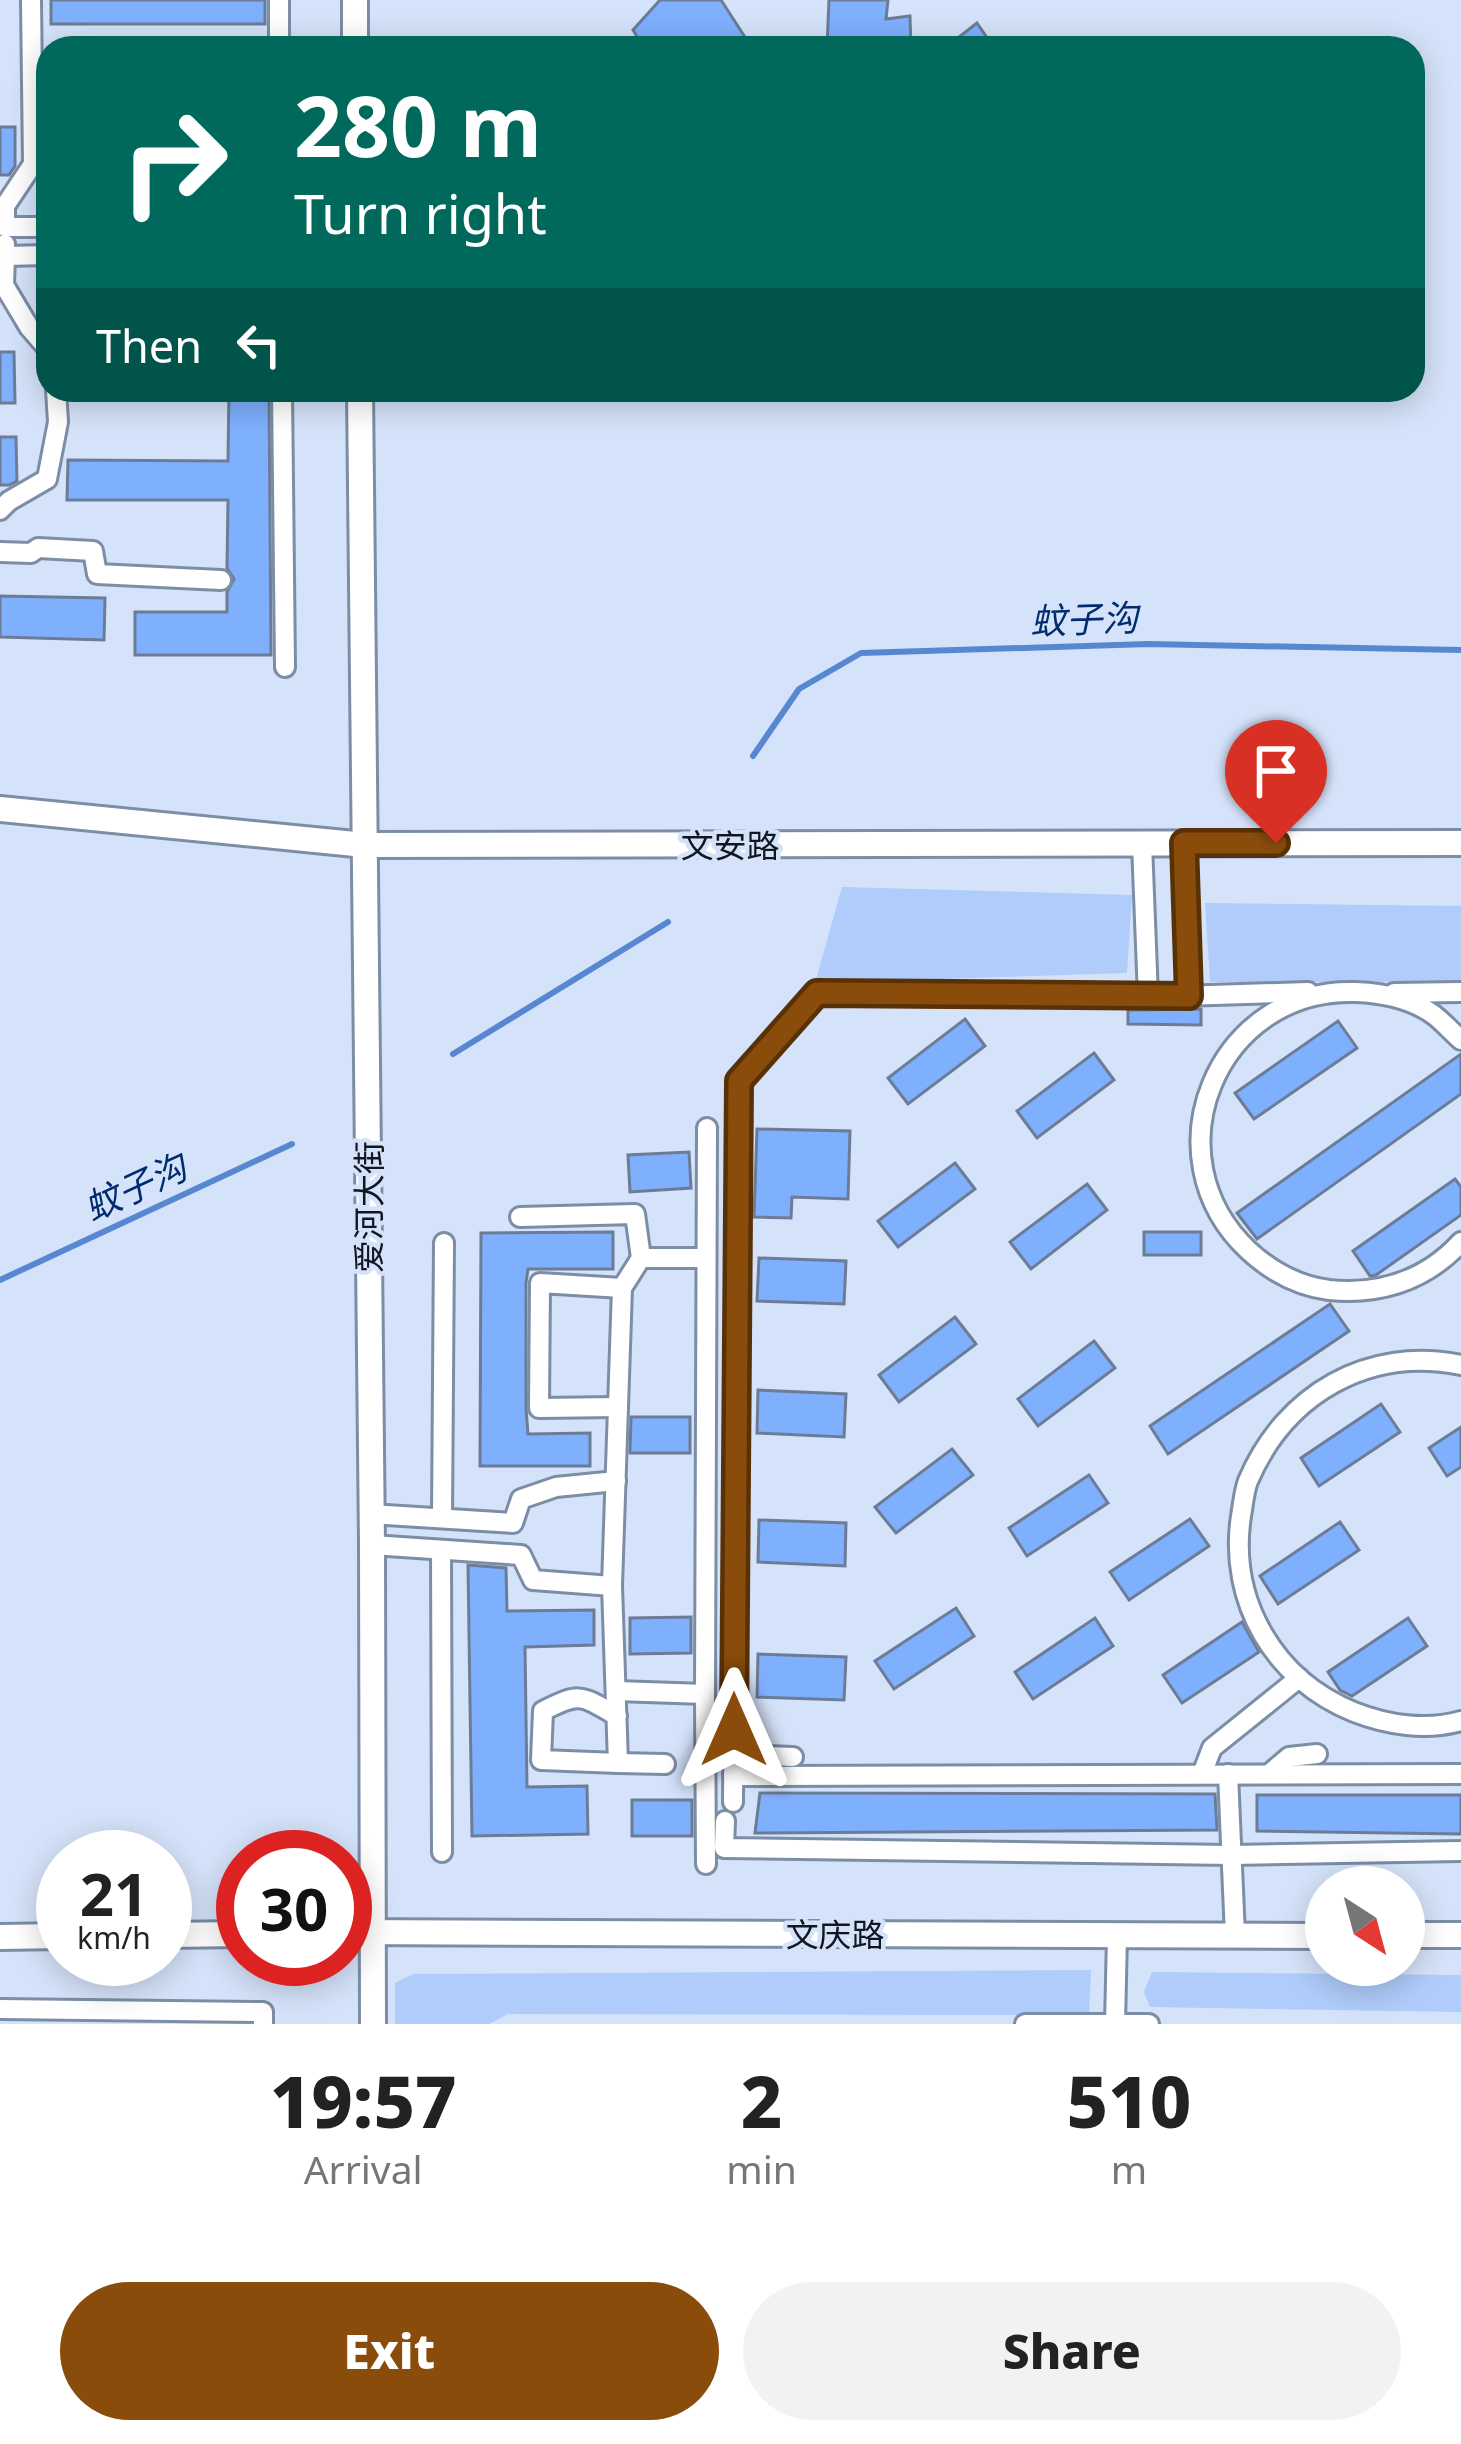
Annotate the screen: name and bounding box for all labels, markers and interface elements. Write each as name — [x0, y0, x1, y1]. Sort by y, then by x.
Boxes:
text: 280 m — [294, 67, 542, 182]
icon: right — [96, 84, 252, 240]
text: Turn right — [294, 176, 547, 250]
icon: left — [226, 312, 292, 378]
text: Then — [96, 315, 202, 376]
water label: 蚊子沟 — [1029, 592, 1143, 645]
pin — [1225, 720, 1327, 843]
icon: arrive — [1243, 738, 1309, 804]
street label: 文安路 — [681, 823, 780, 868]
water label: 蚊子沟 — [76, 1140, 198, 1232]
street label: 爱河大街 — [346, 1141, 391, 1273]
position arrow — [671, 1667, 797, 1793]
speed limit sign: 30 — [216, 1830, 372, 1986]
text: 21 — [80, 1852, 148, 1934]
north arrow — [1305, 1866, 1425, 1986]
map controls — [1305, 1866, 1425, 1986]
street label: 文庆路 — [786, 1912, 885, 1957]
text: km/h — [77, 1917, 151, 1958]
text: 19:57 — [270, 2051, 457, 2149]
text: 2 — [741, 2051, 782, 2149]
text: 510 — [1067, 2051, 1191, 2149]
text: Arrival — [304, 2142, 423, 2195]
text: min — [726, 2142, 797, 2195]
text: m — [1111, 2142, 1147, 2195]
button: Exit — [60, 2282, 719, 2420]
button: Share — [743, 2282, 1401, 2420]

